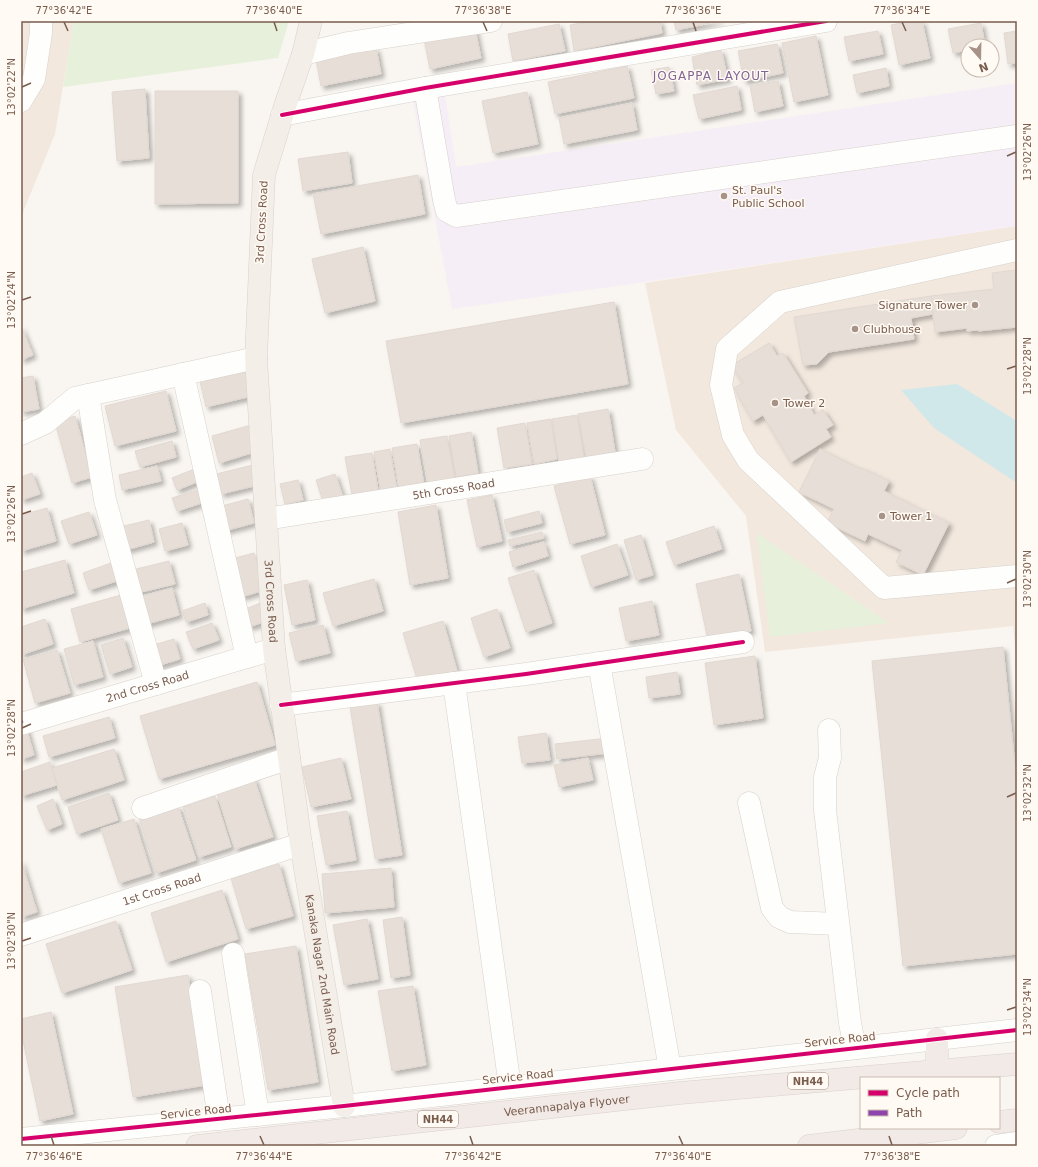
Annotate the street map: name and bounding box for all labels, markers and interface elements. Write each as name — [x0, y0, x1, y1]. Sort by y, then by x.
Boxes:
text: 77°36'42"E — [36, 5, 92, 16]
text: 77°36'40"E — [246, 5, 302, 16]
text: 77°36'38"E — [455, 5, 511, 16]
text: 77°36'36"E — [665, 5, 721, 16]
text: 77°36'34"E — [874, 5, 930, 16]
north arrow — [960, 38, 1000, 78]
text: 13°02'22"N — [6, 58, 17, 116]
text: N — [977, 59, 990, 75]
district label: JOGAPPA LAYOUT — [652, 69, 769, 83]
text: 13°02'26"N — [1022, 123, 1033, 181]
street label: 3rd Cross Road — [253, 180, 271, 264]
place label: St. Paul's Public School — [732, 184, 805, 210]
marker: St. Paul's Public School — [719, 191, 729, 201]
text: 13°02'24"N — [6, 271, 17, 329]
place label: Signature Tower — [879, 299, 967, 312]
marker: Signature Tower — [970, 300, 980, 310]
place label: Clubhouse — [863, 323, 921, 336]
marker: Clubhouse — [850, 324, 860, 334]
text: 13°02'28"N — [1022, 337, 1033, 395]
place label: Tower 2 — [782, 397, 825, 410]
marker: Tower 2 — [770, 398, 780, 408]
street label: 5th Cross Road — [412, 476, 496, 502]
text: 13°02'26"N — [6, 485, 17, 543]
place label: Tower 1 — [889, 510, 932, 523]
marker: Tower 1 — [877, 511, 887, 521]
text: 13°02'30"N — [1022, 550, 1033, 608]
street label: 3rd Cross Road — [262, 559, 280, 643]
street label: 2nd Cross Road — [105, 668, 191, 705]
text: 13°02'28"N — [6, 699, 17, 757]
text: 13°02'32"N — [1022, 764, 1033, 822]
street label: 1st Cross Road — [121, 870, 203, 908]
street label: Kanaka Nagar 2nd Main Road — [303, 893, 342, 1056]
text: 13°02'30"N — [6, 912, 17, 970]
text: 13°02'34"N — [1022, 978, 1033, 1036]
street label: Service Road — [804, 1030, 876, 1050]
street label: Service Road — [482, 1067, 554, 1087]
road number: NH44 — [788, 1073, 828, 1089]
legend — [860, 1077, 1000, 1129]
text: Cycle path — [896, 1086, 960, 1100]
street label: Veerannapalya Flyover — [503, 1092, 631, 1119]
street label: Service Road — [160, 1102, 232, 1122]
text: Path — [896, 1106, 922, 1120]
road number: NH44 — [418, 1111, 458, 1127]
text: 77°36'46"E — [26, 1151, 82, 1162]
text: 77°36'44"E — [236, 1151, 292, 1162]
text: 77°36'42"E — [445, 1151, 501, 1162]
text: 77°36'40"E — [655, 1151, 711, 1162]
text: 77°36'38"E — [864, 1151, 920, 1162]

